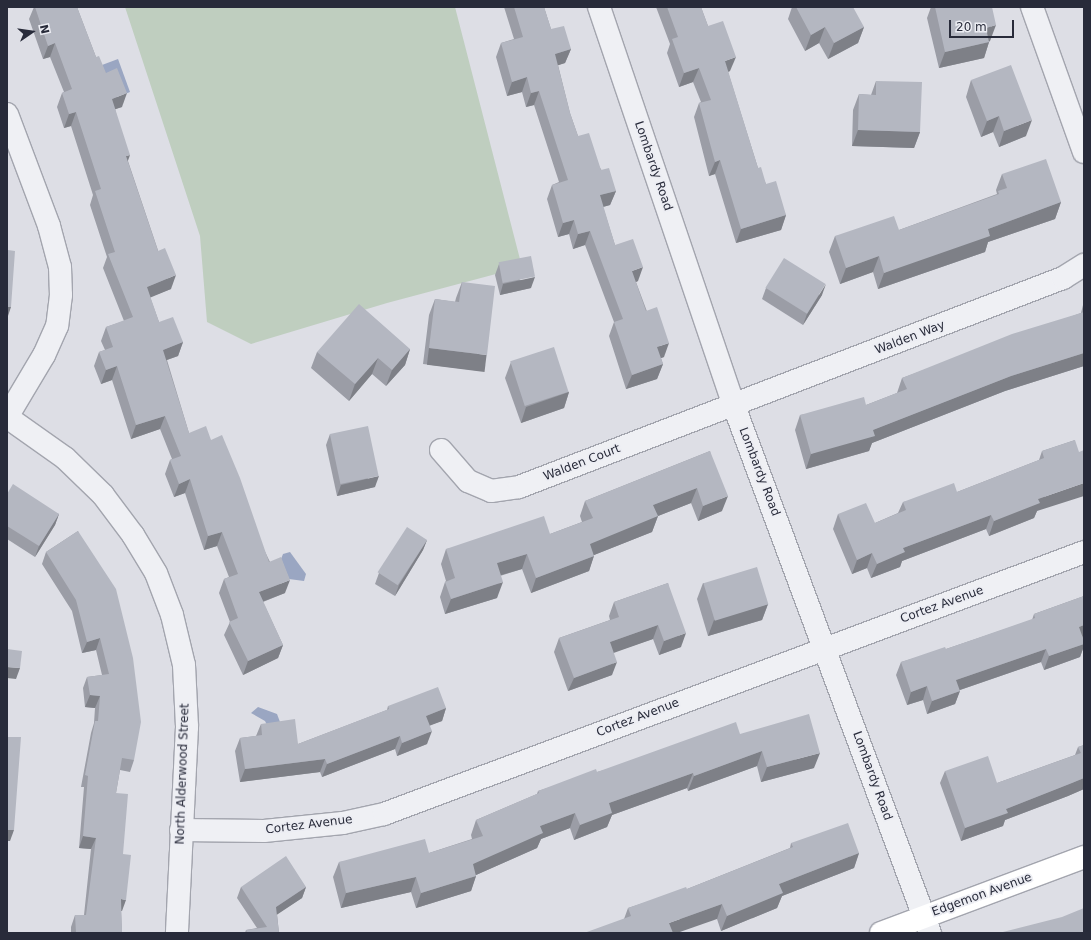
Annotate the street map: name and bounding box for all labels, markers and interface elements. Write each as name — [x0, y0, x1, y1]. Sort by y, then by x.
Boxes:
north arrow — [12, 12, 52, 52]
scale bar — [951, 12, 1016, 38]
text: 20 m — [956, 20, 987, 34]
text: N — [37, 23, 52, 35]
street label: Lombardy Road — [631, 119, 675, 213]
street label: Walden Way — [873, 318, 947, 358]
street label: Lombardy Road — [735, 426, 783, 518]
street label: Walden Court — [542, 442, 622, 484]
street label: Cortez Avenue — [898, 583, 986, 627]
street label: Cortez Avenue — [595, 696, 681, 740]
street label: North Alderwood Street — [173, 703, 193, 845]
street label: Lombardy Road — [849, 729, 895, 823]
street label: Cortez Avenue — [265, 813, 353, 837]
street label: Edgemon Avenue — [930, 870, 1034, 920]

